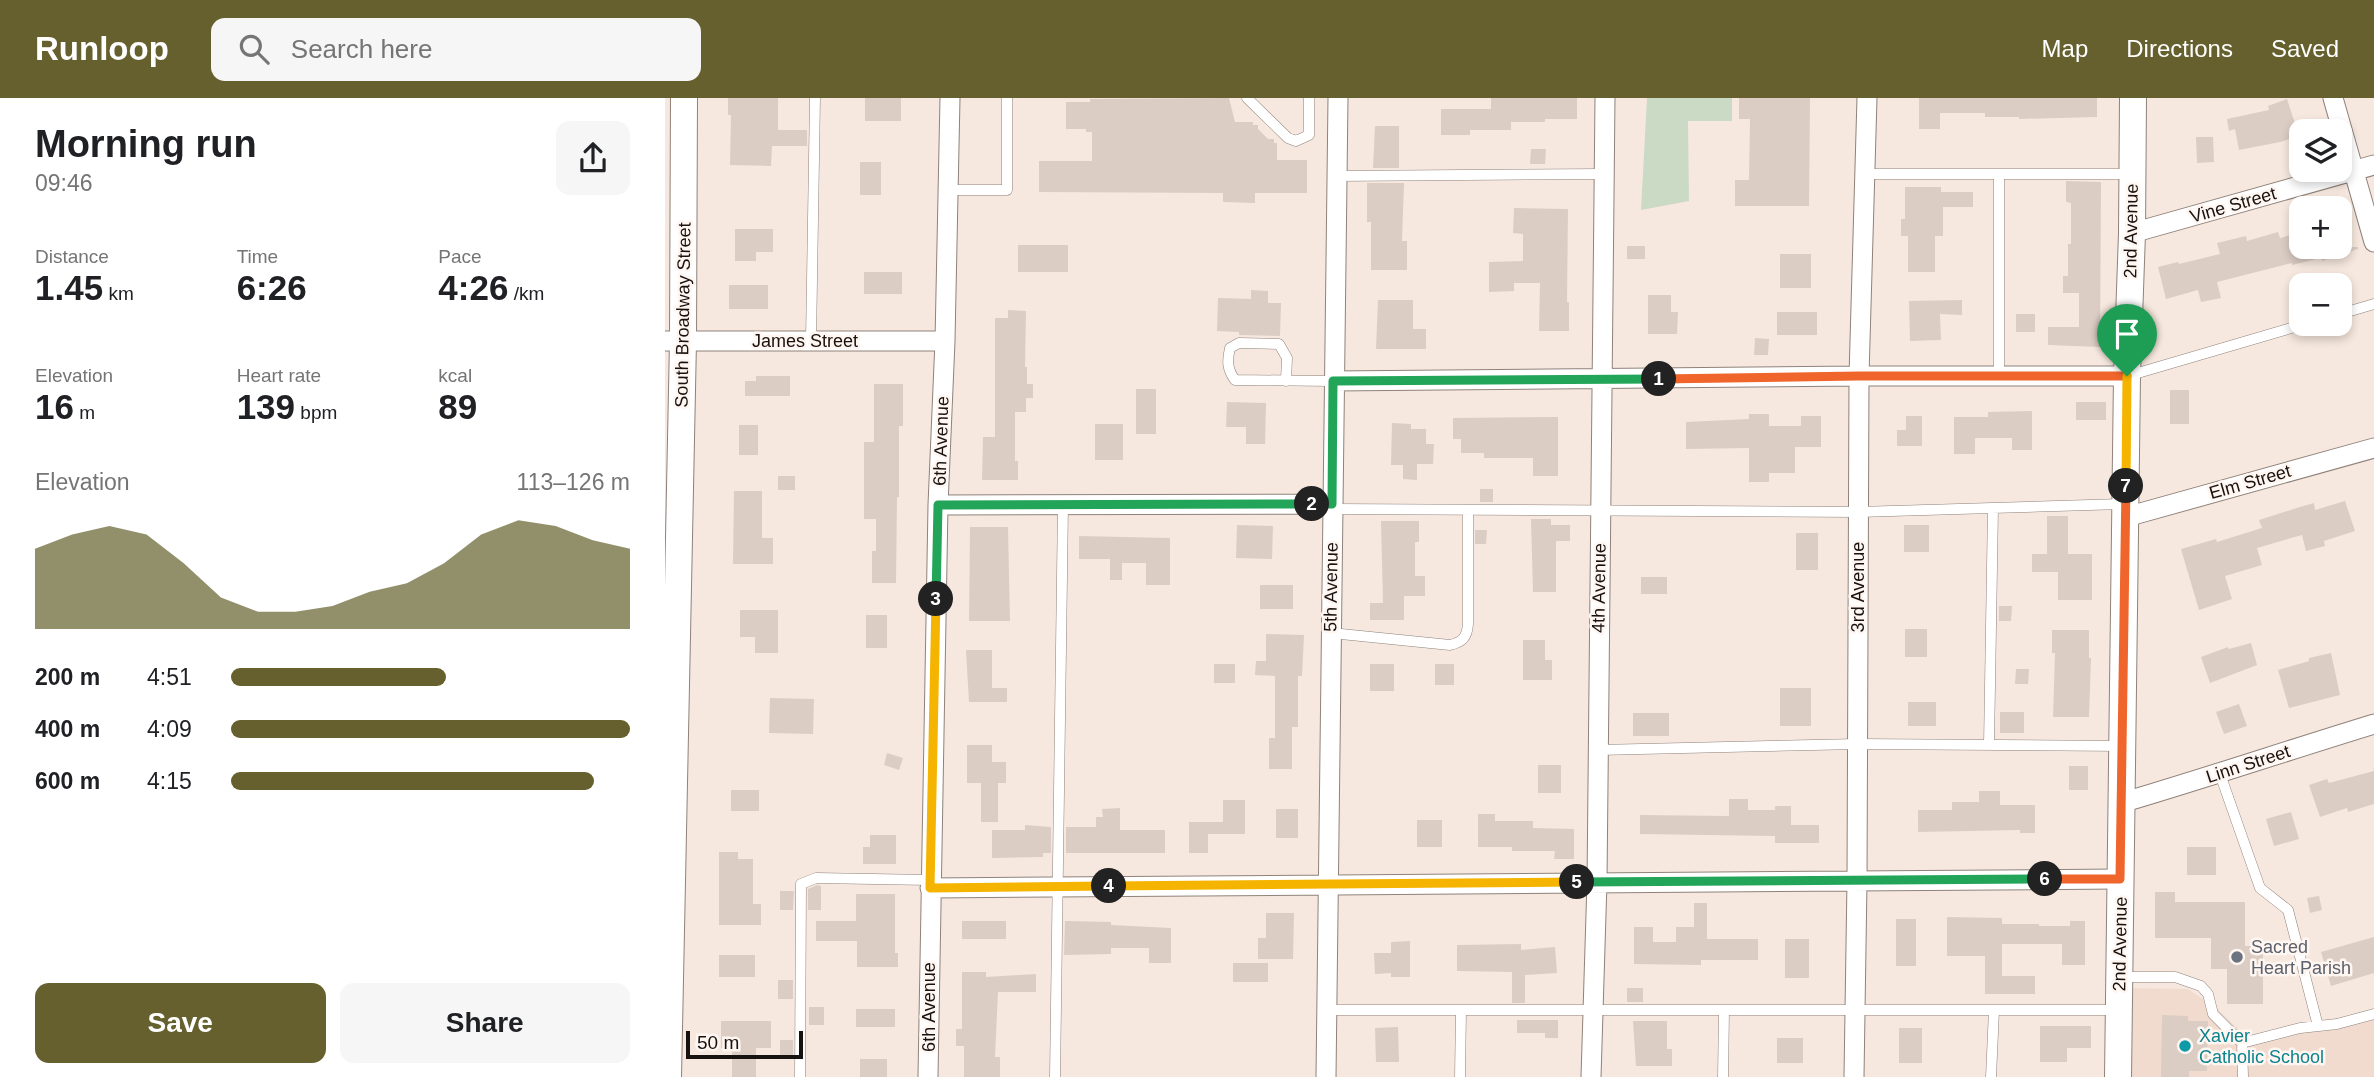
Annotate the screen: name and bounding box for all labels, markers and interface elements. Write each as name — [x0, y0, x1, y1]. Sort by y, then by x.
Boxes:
search box — [211, 18, 701, 81]
text: Runloop — [35, 30, 169, 67]
icon: search — [235, 30, 273, 68]
text: Search here — [291, 34, 432, 64]
text: Map — [2042, 35, 2088, 62]
text: Directions — [2126, 35, 2233, 62]
text: Saved — [2271, 35, 2339, 62]
map controls — [2289, 119, 2352, 336]
button: layers — [2289, 119, 2352, 182]
button: share — [556, 121, 630, 195]
text: Morning run — [35, 123, 257, 165]
text: 09:46 — [35, 170, 93, 196]
street label: 2nd Avenue — [2120, 183, 2142, 279]
street label: Vine Street — [2188, 183, 2278, 227]
button: + — [2289, 196, 2352, 259]
street label: South Broadway Street — [671, 222, 695, 408]
text: Distance — [35, 246, 109, 267]
text: Time — [237, 246, 278, 267]
text: Pace — [438, 246, 482, 267]
text: 1.45 — [35, 268, 103, 307]
text: 6:26 — [237, 268, 307, 307]
text: 4:26 — [438, 268, 508, 307]
button: − — [2289, 273, 2352, 336]
text: km — [103, 283, 134, 304]
text: /km — [508, 283, 544, 304]
pin — [2097, 304, 2157, 376]
icon: arrive — [2108, 315, 2146, 353]
street label: James Street — [752, 331, 858, 351]
pin: 1 — [1641, 362, 1677, 396]
text: Elevation — [35, 365, 113, 386]
text: Heart rate — [237, 365, 321, 386]
text: kcal — [438, 365, 472, 386]
text: 1 — [1653, 368, 1664, 389]
text: 16 — [35, 387, 74, 426]
text: 139 — [237, 387, 295, 426]
text: 89 — [438, 387, 477, 426]
street label: 6th Avenue — [929, 396, 953, 486]
text: m — [74, 402, 95, 423]
text: bpm — [295, 402, 337, 423]
street label: Elm Street — [2207, 461, 2293, 503]
pin: 7 — [2109, 468, 2143, 504]
text: Elevation — [35, 469, 130, 495]
text: 113–126 m — [517, 469, 630, 495]
text: 7 — [2120, 475, 2131, 496]
pin: 2 — [1295, 486, 1329, 522]
text: 2 — [1306, 493, 1317, 514]
street label: 5th Avenue — [1320, 542, 1342, 632]
street label: 3rd Avenue — [1848, 542, 1868, 632]
street label: 4th Avenue — [1588, 543, 1610, 633]
pin: 3 — [919, 582, 953, 616]
text: 3 — [930, 588, 941, 609]
text: 200 m — [35, 664, 100, 690]
text: 4:51 — [147, 664, 192, 690]
text: 400 m — [35, 716, 100, 742]
text: 4:09 — [147, 716, 192, 742]
street label: Linn Street — [2204, 741, 2292, 787]
text: 600 m — [35, 768, 100, 794]
text: 4:15 — [147, 768, 192, 794]
pin: 6 — [2027, 862, 2063, 896]
pin: 5 — [1559, 864, 1595, 900]
pin: 4 — [1091, 868, 1127, 904]
text: 6 — [2039, 868, 2050, 889]
text: 5 — [1571, 871, 1582, 892]
text: 4 — [1103, 875, 1114, 896]
street label: 2nd Avenue — [2109, 896, 2131, 992]
place label: Sacred Heart Parish — [2251, 937, 2351, 978]
marker: Sacred Heart Parish — [2229, 949, 2245, 965]
street label: 6th Avenue — [919, 962, 939, 1052]
button: Save — [35, 983, 326, 1063]
button: Share — [340, 983, 630, 1063]
place label: Xavier Catholic School — [2199, 1026, 2324, 1067]
scale bar — [686, 1028, 803, 1060]
text: 50 m — [697, 1032, 739, 1053]
marker: Xavier Catholic School — [2177, 1038, 2193, 1054]

